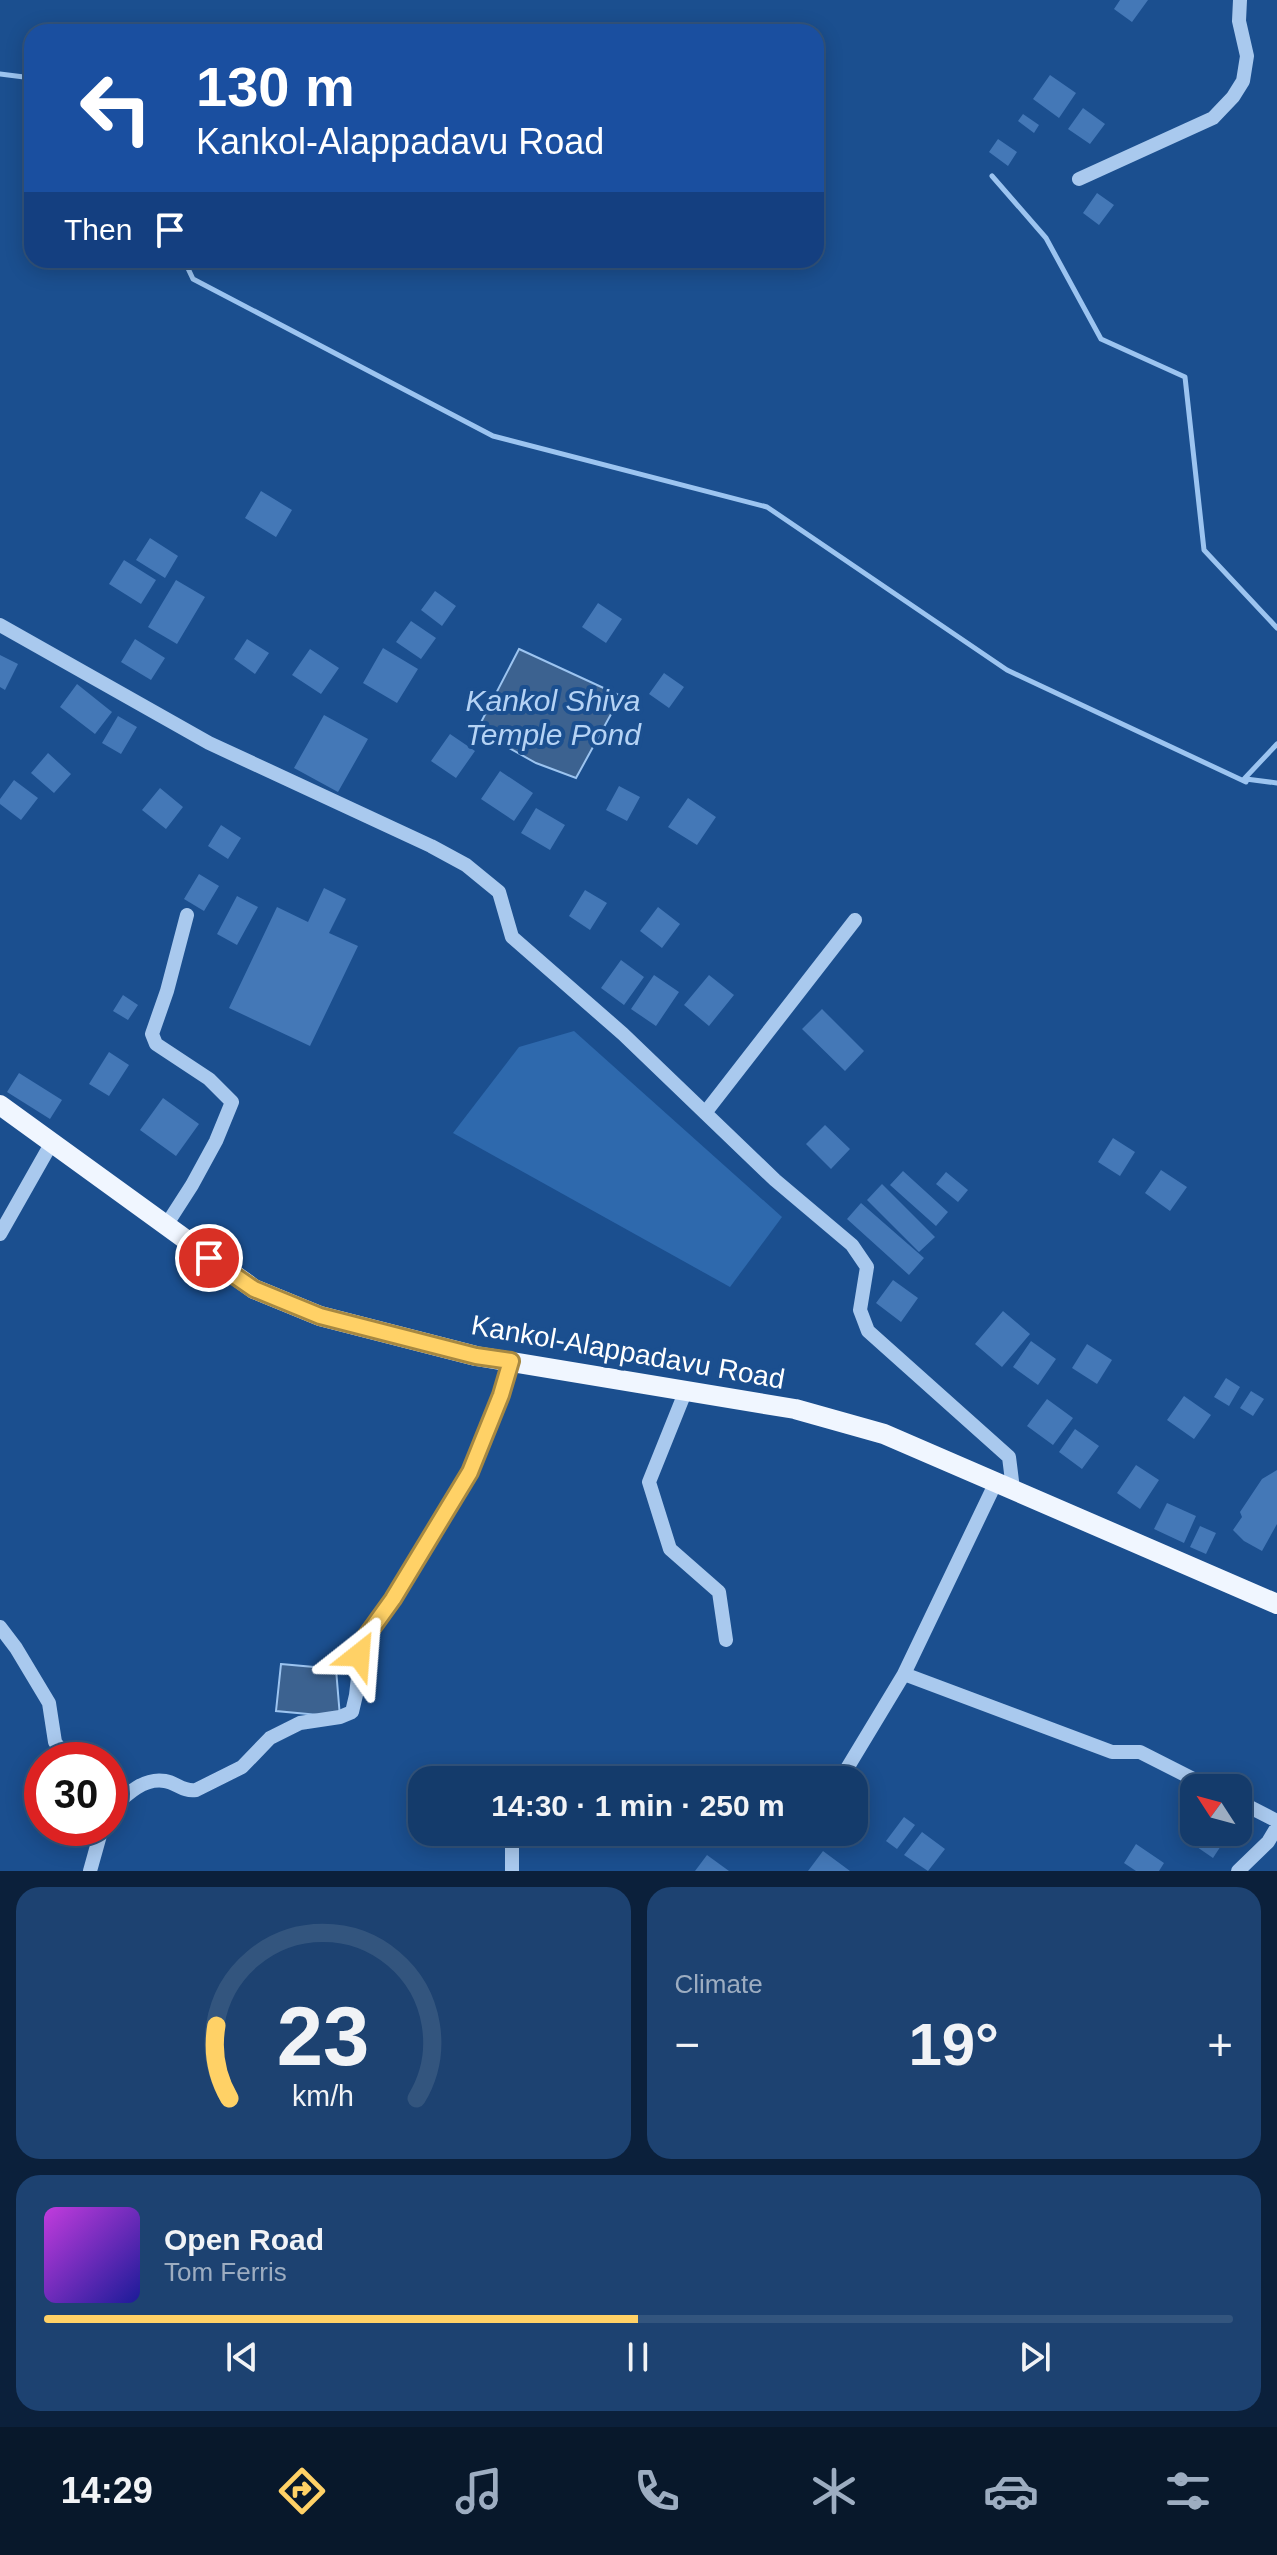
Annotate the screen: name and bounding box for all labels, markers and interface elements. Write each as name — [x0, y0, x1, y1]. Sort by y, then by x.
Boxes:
text: 130 m — [196, 55, 355, 118]
icon: left — [64, 56, 168, 160]
text: Kankol-Alappadavu Road — [196, 121, 604, 162]
icon: arrive — [148, 208, 192, 252]
text: Then — [64, 213, 132, 246]
water label: Kankol Shiva Temple Pond — [465, 684, 642, 751]
pin — [175, 1224, 243, 1292]
icon: arrive — [187, 1236, 231, 1280]
street label: Kankol-Alappadavu Road — [469, 1309, 787, 1395]
position arrow — [317, 1613, 401, 1697]
speed limit sign: 30 — [24, 1742, 128, 1846]
north arrow — [1180, 1774, 1252, 1846]
map controls — [1180, 1774, 1252, 1846]
text: 14:30 · 1 min · 250 m — [491, 1789, 785, 1822]
text: Climate — [675, 1969, 763, 1999]
text: 23 — [277, 1990, 370, 2083]
text: 19° — [908, 2011, 999, 2078]
text: − — [675, 2020, 700, 2069]
text: + — [1207, 2020, 1233, 2069]
text: km/h — [292, 2080, 354, 2112]
text: Open Road — [164, 2223, 324, 2256]
text: Tom Ferris — [164, 2257, 287, 2287]
icon: previous — [220, 2335, 264, 2379]
icon: pause — [616, 2335, 660, 2379]
icon: next — [1013, 2335, 1057, 2379]
icon: directions — [274, 2463, 330, 2519]
icon: music — [451, 2463, 507, 2519]
icon: phone — [629, 2463, 685, 2519]
icon: climate — [806, 2463, 862, 2519]
icon: car — [983, 2463, 1039, 2519]
icon: filters — [1160, 2463, 1216, 2519]
text: 14:29 — [61, 2470, 153, 2511]

